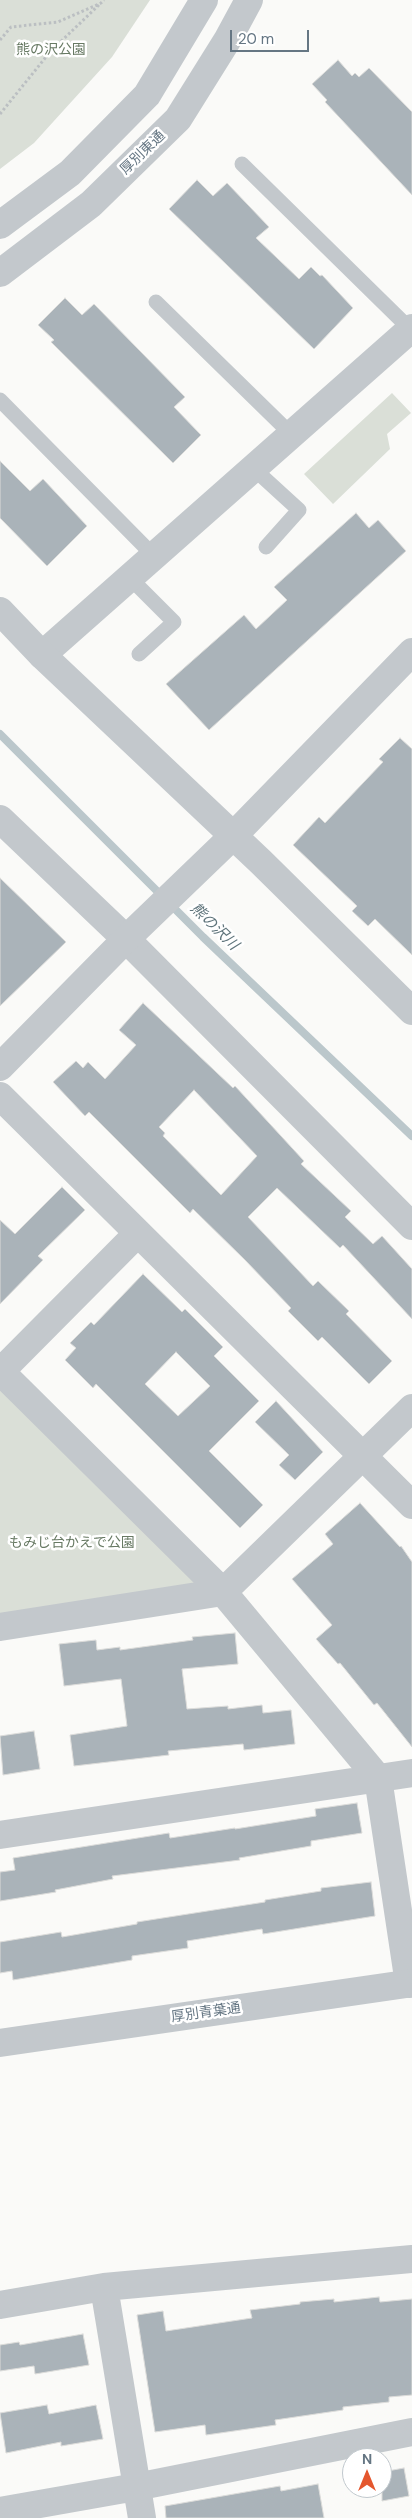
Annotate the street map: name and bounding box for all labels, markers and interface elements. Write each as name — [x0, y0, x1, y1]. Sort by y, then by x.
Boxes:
scale bar — [232, 20, 311, 52]
text: 20 m — [238, 29, 274, 49]
park label: 熊の沢公園 — [16, 42, 86, 58]
street label: 厚別東通 — [117, 128, 169, 178]
water label: 熊の沢川 — [186, 900, 242, 954]
park label: もみじ台かえで公園 — [9, 1535, 135, 1551]
street label: 厚別青葉通 — [170, 2000, 242, 2026]
north arrow — [342, 2448, 392, 2498]
text: N — [362, 2450, 372, 2468]

